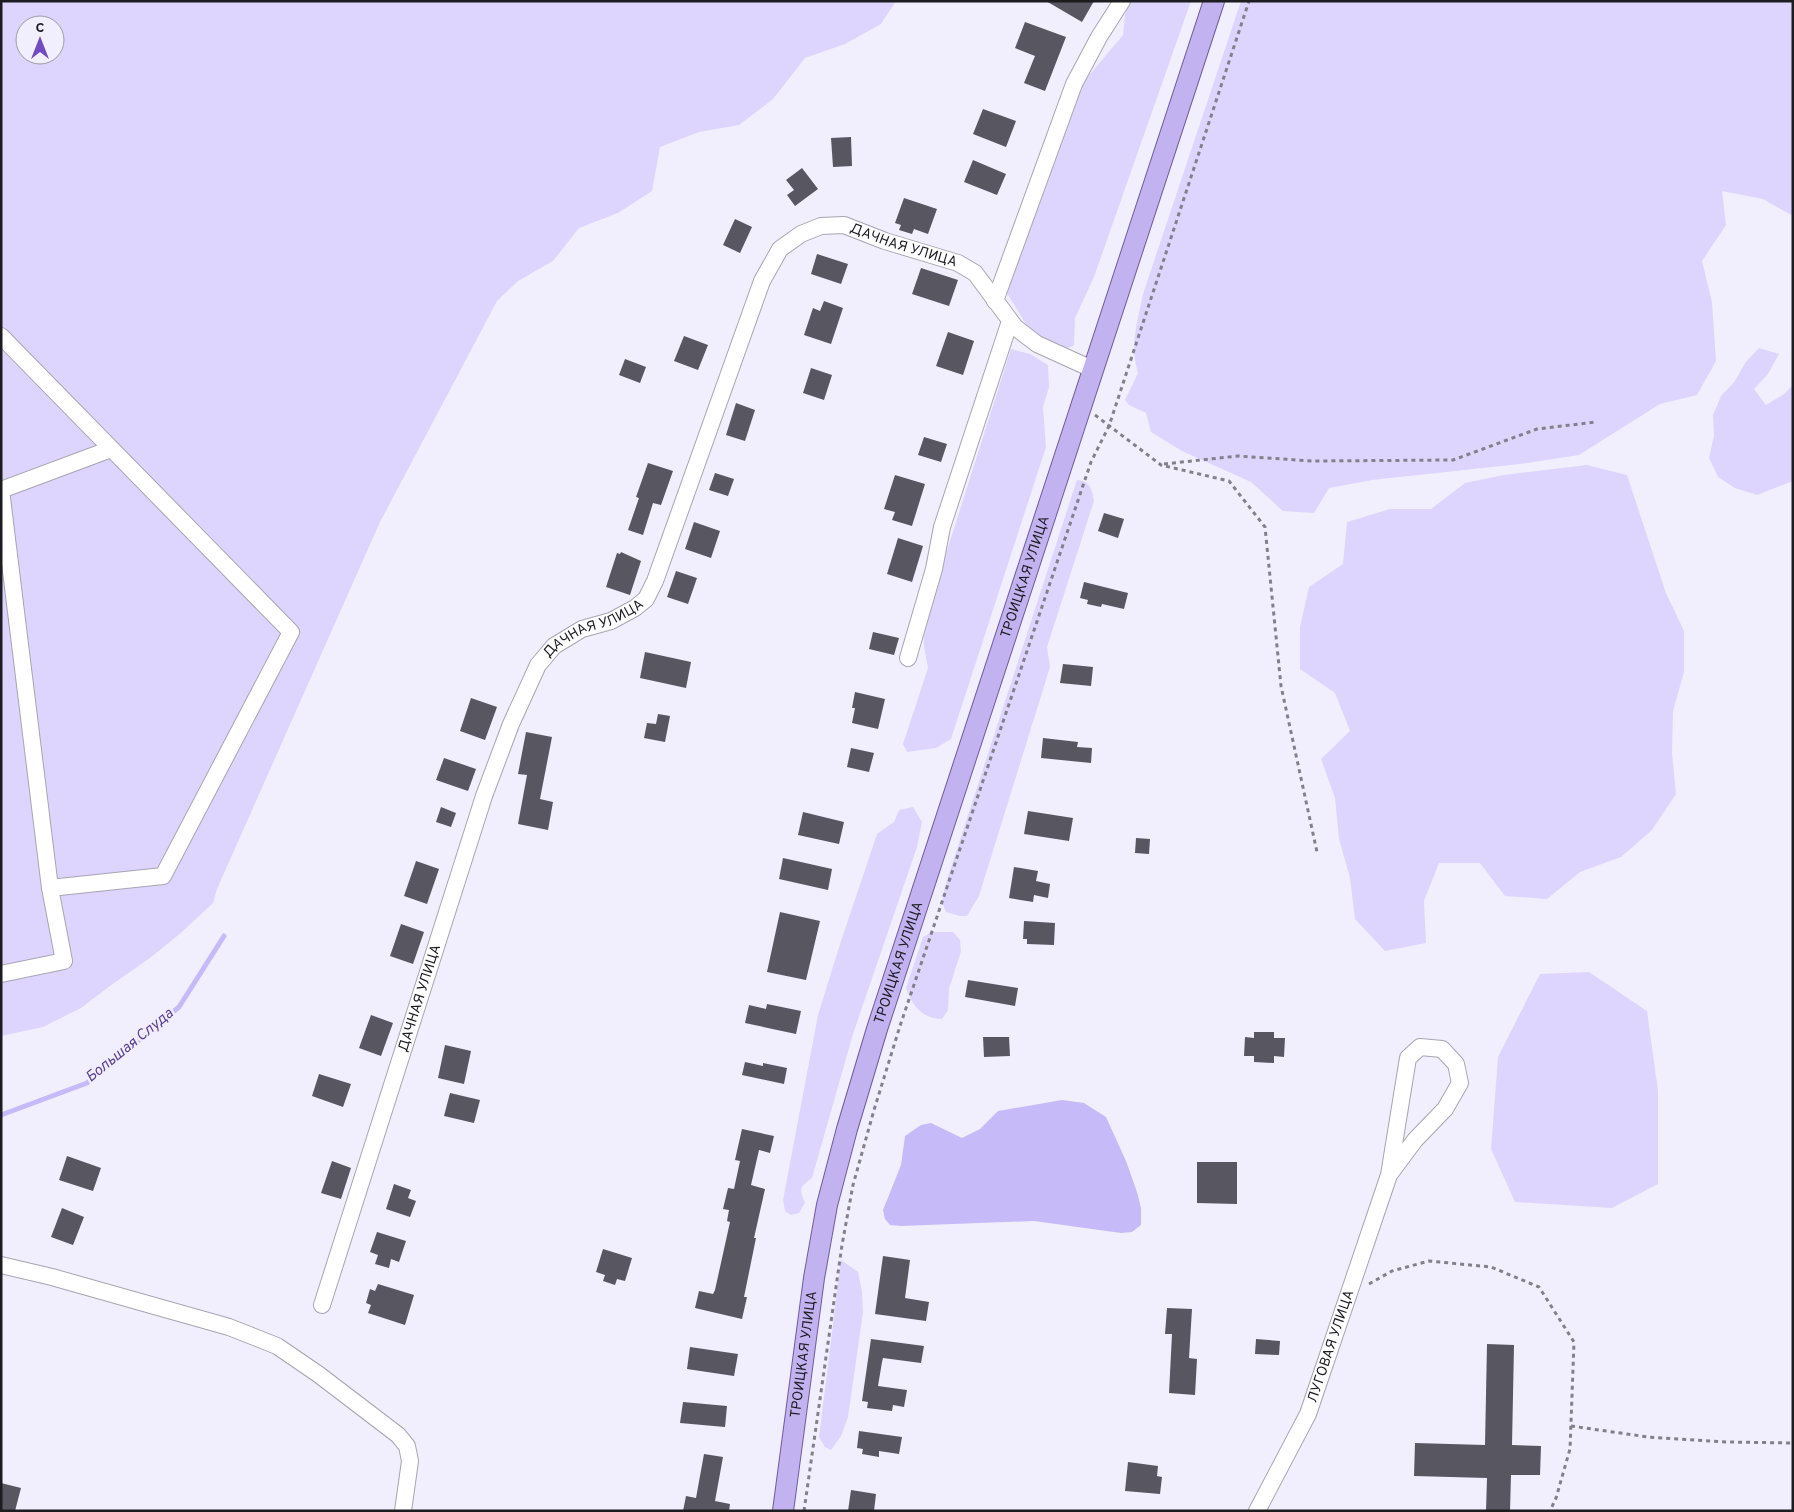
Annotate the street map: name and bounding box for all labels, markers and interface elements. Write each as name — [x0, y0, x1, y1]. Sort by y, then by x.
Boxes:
north arrow — [15, 15, 65, 65]
text: С — [36, 20, 45, 37]
street label: ДАЧНАЯ УЛИЦА — [848, 220, 959, 271]
street label: ТРОИЦКАЯ УЛИЦА — [997, 513, 1053, 640]
street label: ДАЧНАЯ УЛИЦА — [539, 596, 647, 661]
street label: ТРОИЦКАЯ УЛИЦА — [871, 899, 927, 1026]
street label: ДАЧНАЯ УЛИЦА — [395, 942, 445, 1054]
water label: Большая Слуда — [82, 1005, 178, 1087]
street label: ЛУГОВАЯ УЛИЦА — [1304, 1288, 1358, 1405]
street label: ТРОИЦКАЯ УЛИЦА — [787, 1290, 821, 1419]

